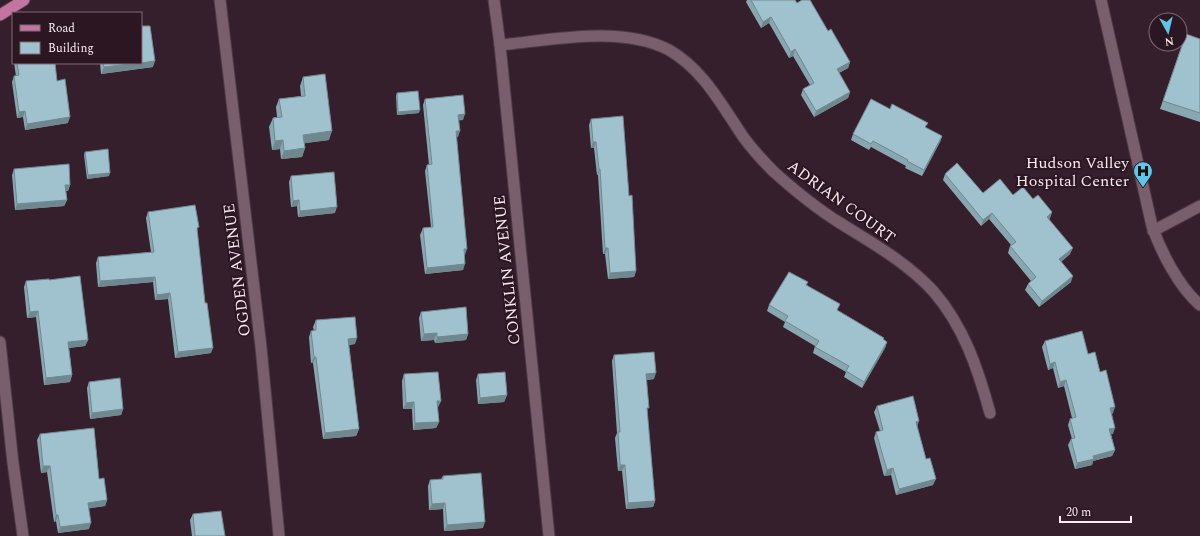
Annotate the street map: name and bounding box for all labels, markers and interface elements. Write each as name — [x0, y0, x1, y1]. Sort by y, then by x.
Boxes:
legend — [12, 12, 142, 64]
north arrow — [1148, 12, 1188, 52]
text: Road — [48, 19, 75, 38]
text: N — [1164, 32, 1175, 50]
text: Building — [48, 39, 94, 58]
place label: Hudson Valley Hospital Center — [1016, 151, 1130, 193]
street label: ADRIAN COURT — [782, 154, 901, 249]
hospital icon: Hudson Valley Hospital Center — [1132, 160, 1154, 188]
street label: CONKLIN AVENUE — [487, 194, 527, 346]
street label: OGDEN AVENUE — [217, 202, 257, 338]
scale bar — [1060, 498, 1131, 524]
text: 20 m — [1066, 503, 1091, 522]

